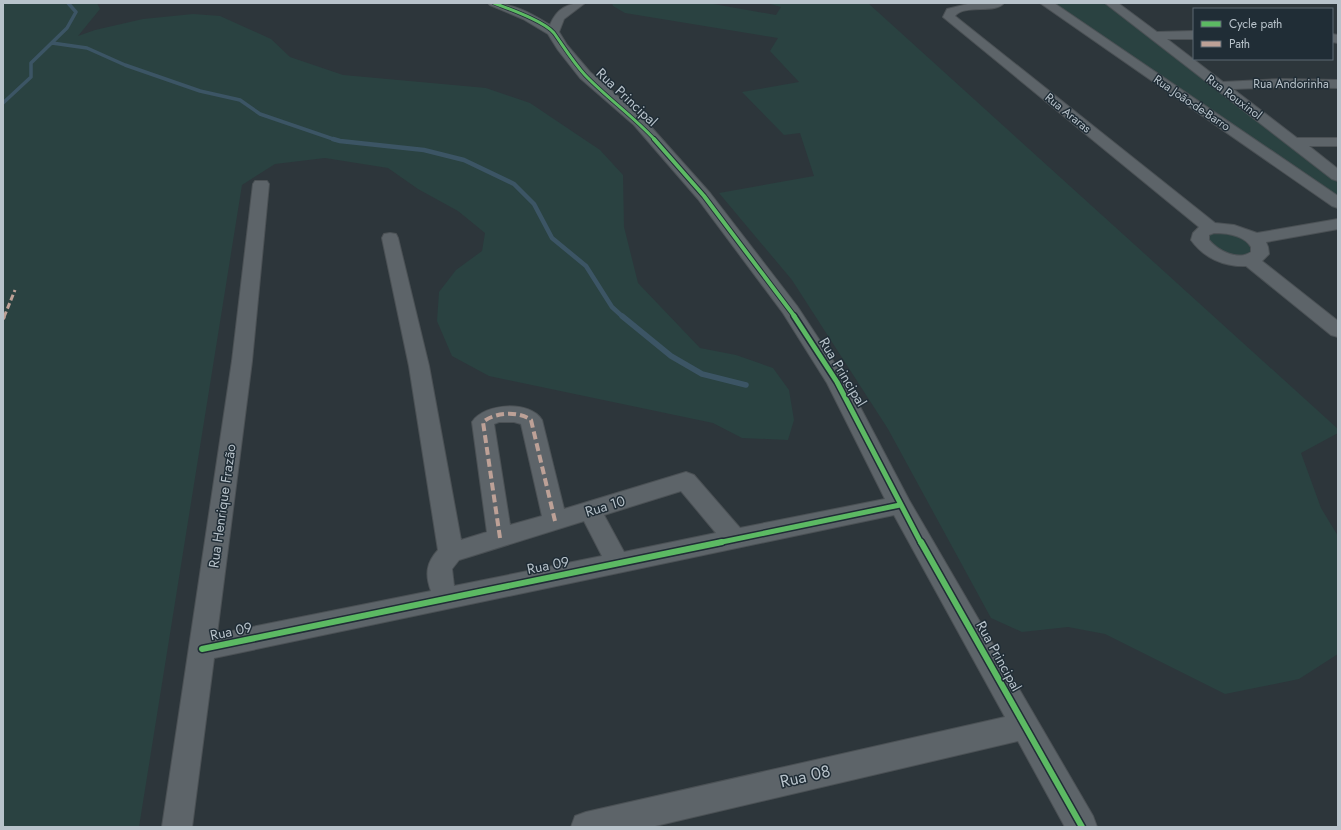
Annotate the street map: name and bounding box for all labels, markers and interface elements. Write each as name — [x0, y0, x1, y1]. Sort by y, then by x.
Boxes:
legend — [1193, 8, 1333, 60]
text: Cycle path — [1229, 15, 1282, 33]
text: Path — [1229, 35, 1250, 53]
street label: Rua Principal — [592, 63, 662, 131]
street label: Rua Rouxinol — [1202, 70, 1266, 124]
street label: Rua João-de-Barro — [1150, 71, 1234, 136]
street label: Rua Andorinha — [1253, 75, 1329, 93]
street label: Rua Araras — [1041, 89, 1095, 137]
street label: Rua Principal — [814, 334, 872, 410]
street label: Rua Henrique Frazão — [203, 442, 241, 569]
street label: Rua 10 — [583, 490, 627, 522]
street label: Rua 09 — [525, 551, 571, 579]
street label: Rua 09 — [208, 617, 254, 645]
street label: Rua Principal — [971, 617, 1027, 695]
street label: Rua 08 — [777, 759, 833, 793]

